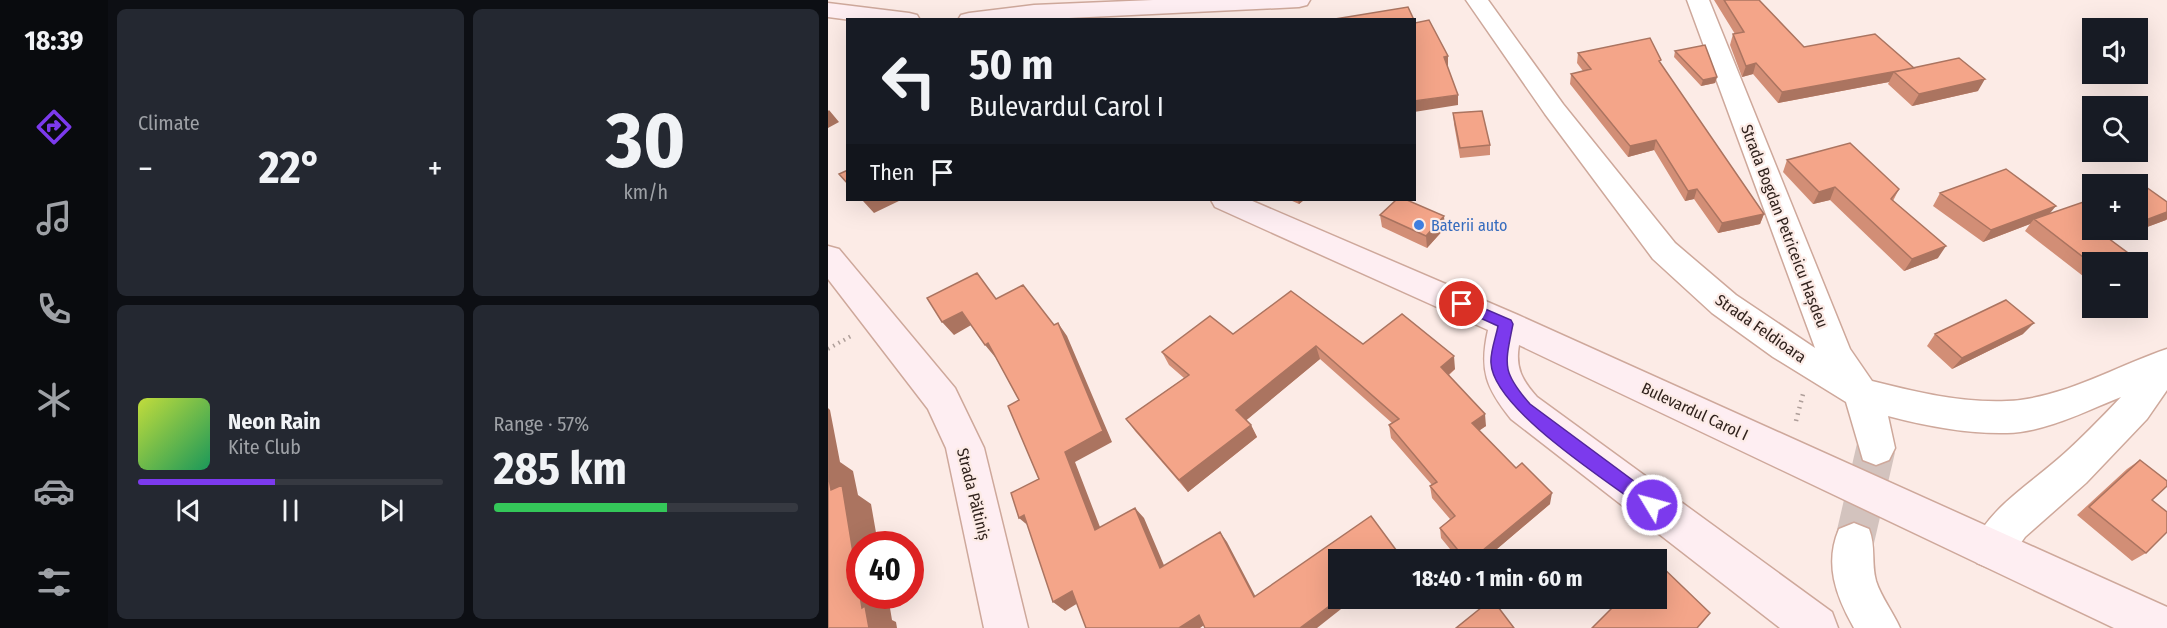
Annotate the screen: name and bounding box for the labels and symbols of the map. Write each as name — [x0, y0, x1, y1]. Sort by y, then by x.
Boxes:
street label: Strada Bogdan Petriceicu Hașdeu — [1736, 122, 1832, 331]
place label: Baterii auto — [1431, 216, 1508, 235]
marker: Baterii auto — [1412, 218, 1426, 232]
pin — [1436, 278, 1487, 329]
street label: Strada Feldioara — [1712, 290, 1810, 367]
street label: Bulevardul Carol I — [1638, 378, 1751, 444]
street label: Strada Păltiniș — [952, 446, 994, 543]
position arrow — [1620, 473, 1684, 537]
speed limit sign: 40 — [846, 531, 924, 609]

